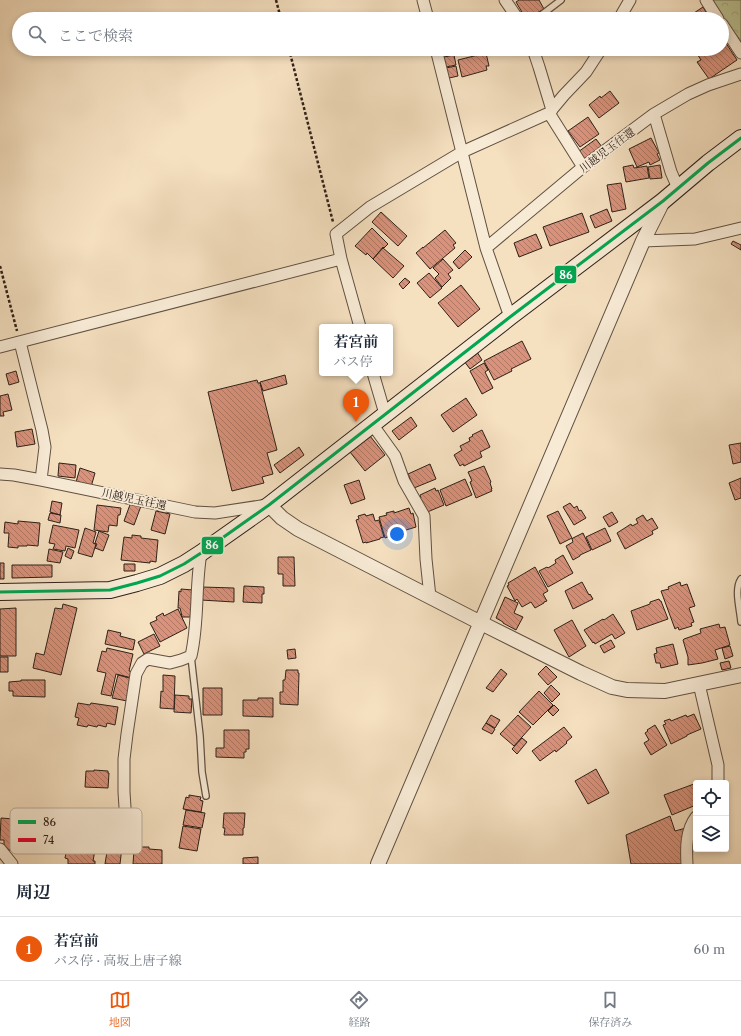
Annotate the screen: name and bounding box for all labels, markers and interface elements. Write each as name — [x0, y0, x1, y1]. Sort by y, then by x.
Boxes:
search box — [12, 12, 729, 56]
icon: search — [26, 23, 48, 45]
text: ここで検索 — [58, 26, 133, 45]
street label: 川越児玉往還 — [576, 125, 638, 175]
line badge: 86 — [554, 265, 577, 284]
text: 86 — [559, 268, 573, 282]
popup — [319, 324, 393, 376]
text: 若宮前 — [333, 332, 379, 351]
text: バス停 — [333, 353, 373, 369]
pin: 1 — [343, 389, 369, 422]
street label: 川越児玉往還 — [100, 485, 168, 513]
your location — [387, 524, 407, 544]
line badge: 86 — [201, 536, 224, 555]
text: 86 — [205, 538, 219, 552]
map controls — [693, 780, 729, 852]
button: locate — [693, 780, 729, 816]
legend — [10, 808, 142, 854]
text: 86 — [43, 815, 57, 829]
button: layers — [693, 816, 729, 852]
text: 74 — [43, 833, 54, 847]
text: 周辺 — [16, 882, 50, 902]
text: 若宮前 — [54, 931, 99, 950]
text: 1 — [26, 941, 32, 957]
text: 60 m — [694, 941, 725, 957]
text: バス停 · 高坂上唐子線 — [54, 952, 182, 968]
tab: 地図 — [109, 989, 131, 1029]
tab: 経路 — [348, 989, 370, 1029]
tab: 保存済み — [588, 989, 632, 1029]

